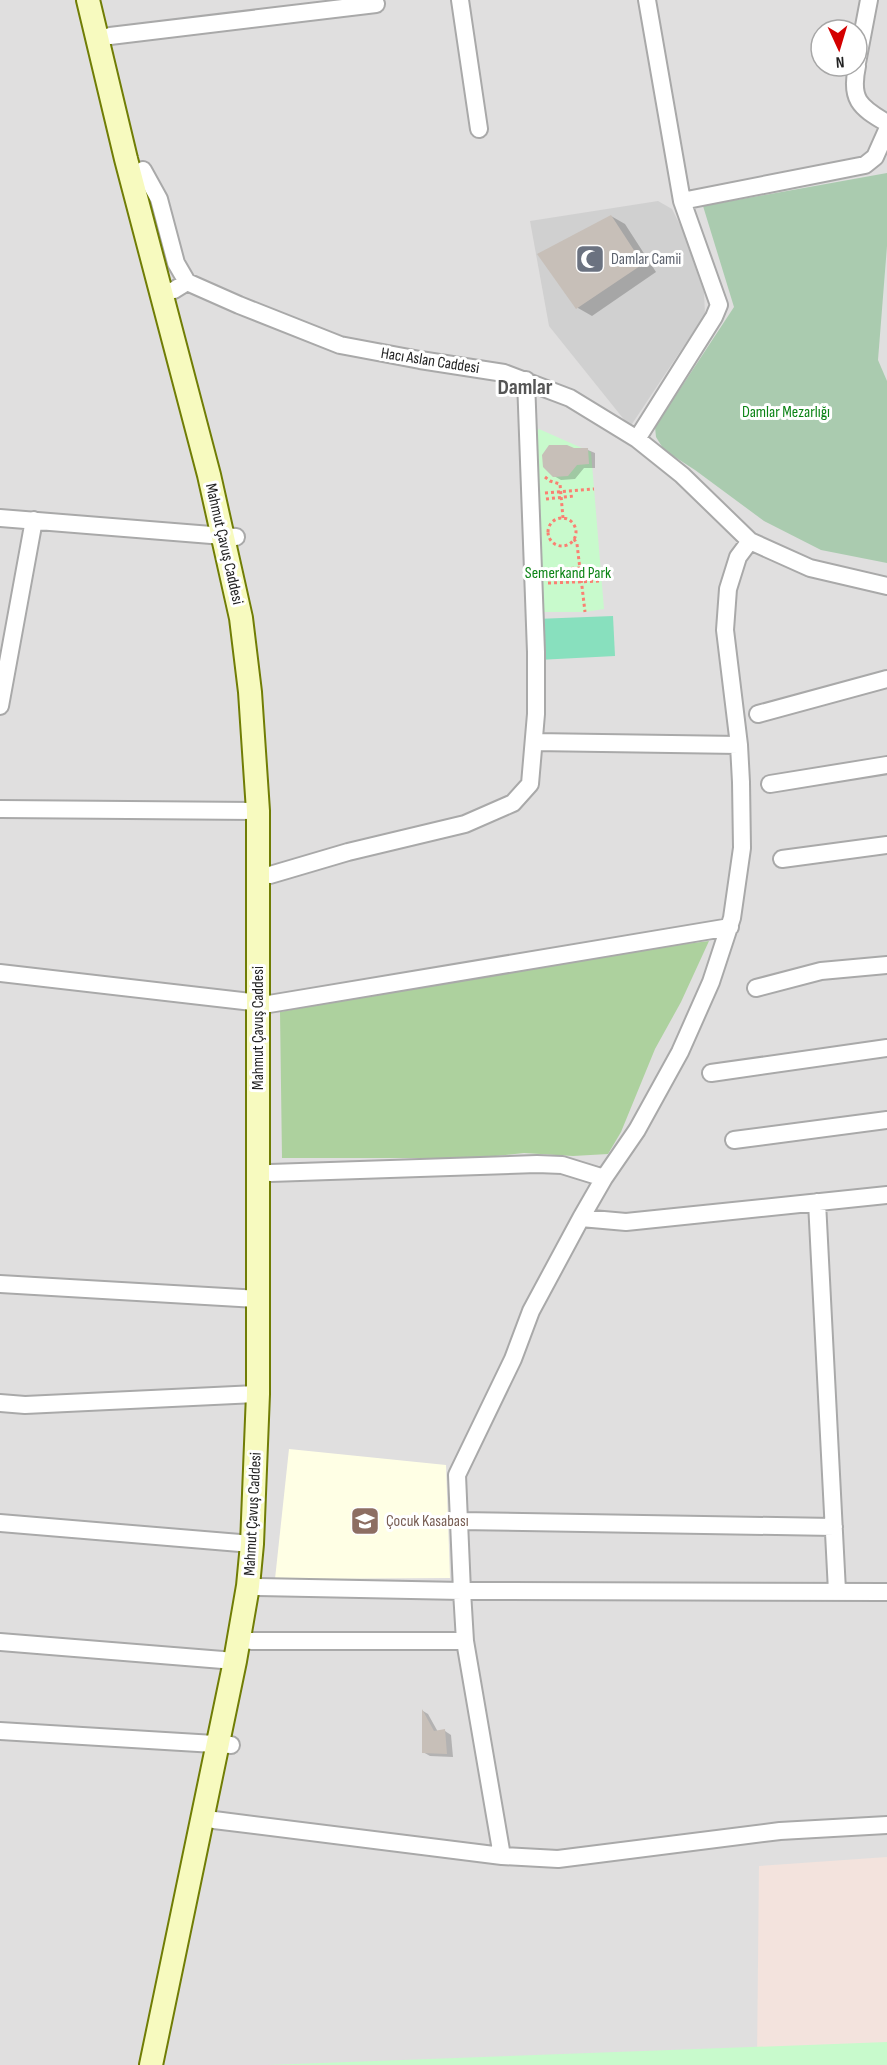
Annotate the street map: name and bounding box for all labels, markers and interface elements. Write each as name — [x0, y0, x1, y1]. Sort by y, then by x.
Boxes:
north arrow — [809, 18, 869, 78]
text: N — [835, 52, 845, 71]
mosque icon: Damlar Camii — [574, 243, 606, 275]
place label: Damlar Camii — [611, 250, 681, 269]
street label: Hacı Aslan Caddesi — [379, 344, 481, 378]
district label: Damlar — [497, 374, 553, 401]
park label: Damlar Mezarlığı — [742, 403, 830, 422]
street label: Mahmut Çavuş Caddesi — [201, 482, 247, 606]
park label: Semerkand Park — [525, 564, 611, 583]
street label: Mahmut Çavuş Caddesi — [249, 966, 268, 1090]
street label: Mahmut Çavuş Caddesi — [240, 1452, 266, 1576]
school or university icon: Çocuk Kasabası — [349, 1505, 381, 1537]
place label: Çocuk Kasabası — [386, 1512, 469, 1531]

